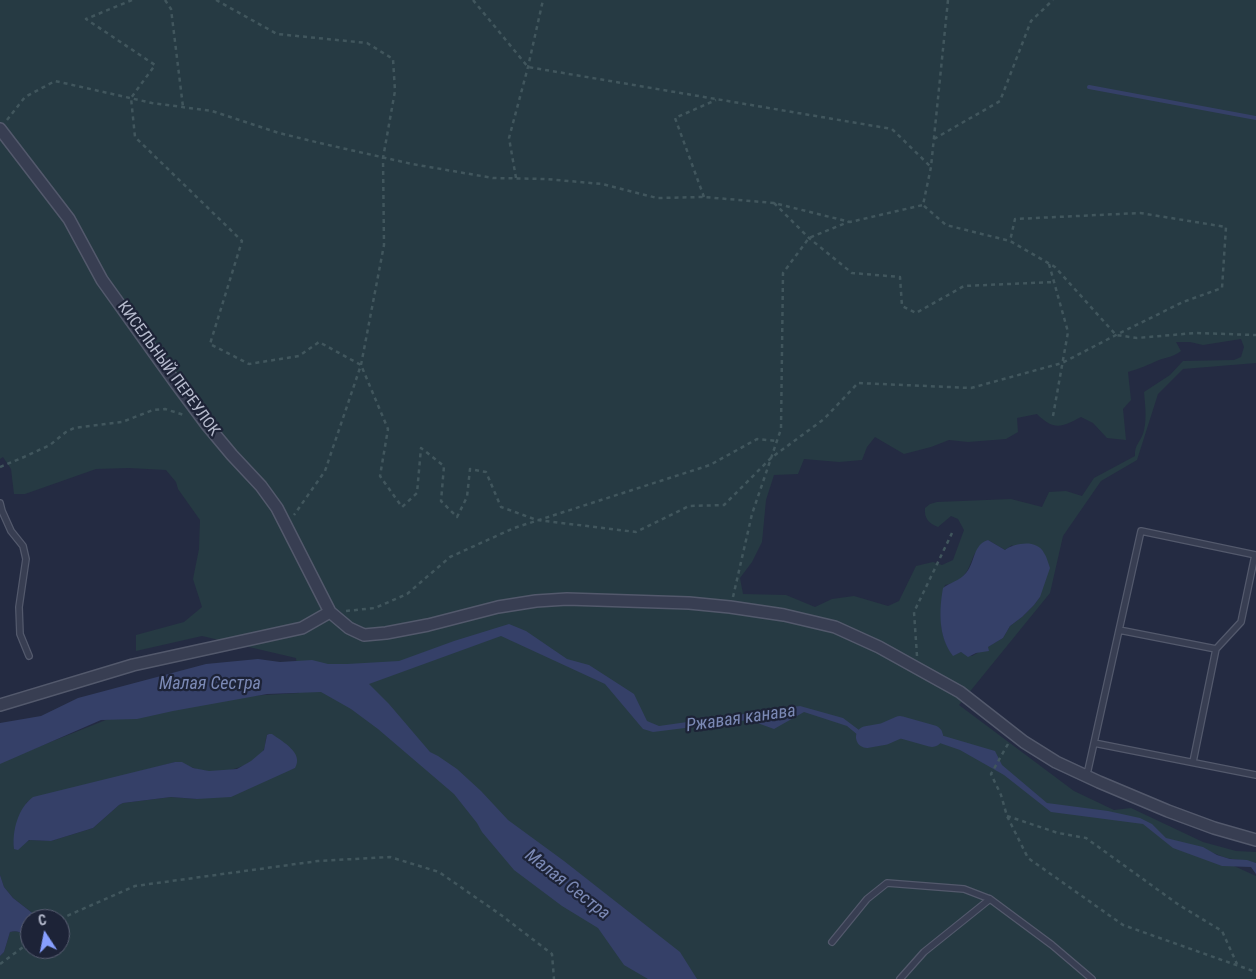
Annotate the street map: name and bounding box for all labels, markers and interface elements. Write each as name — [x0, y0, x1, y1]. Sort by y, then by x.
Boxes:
street label: КИСЕЛЬНЫЙ ПЕРЕУЛОК — [113, 298, 223, 440]
water label: Малая Сестра — [159, 673, 261, 695]
water label: Ржавая канава — [685, 701, 797, 737]
water label: Малая Сестра — [520, 845, 614, 925]
north arrow — [20, 909, 70, 959]
text: С — [37, 912, 48, 929]

